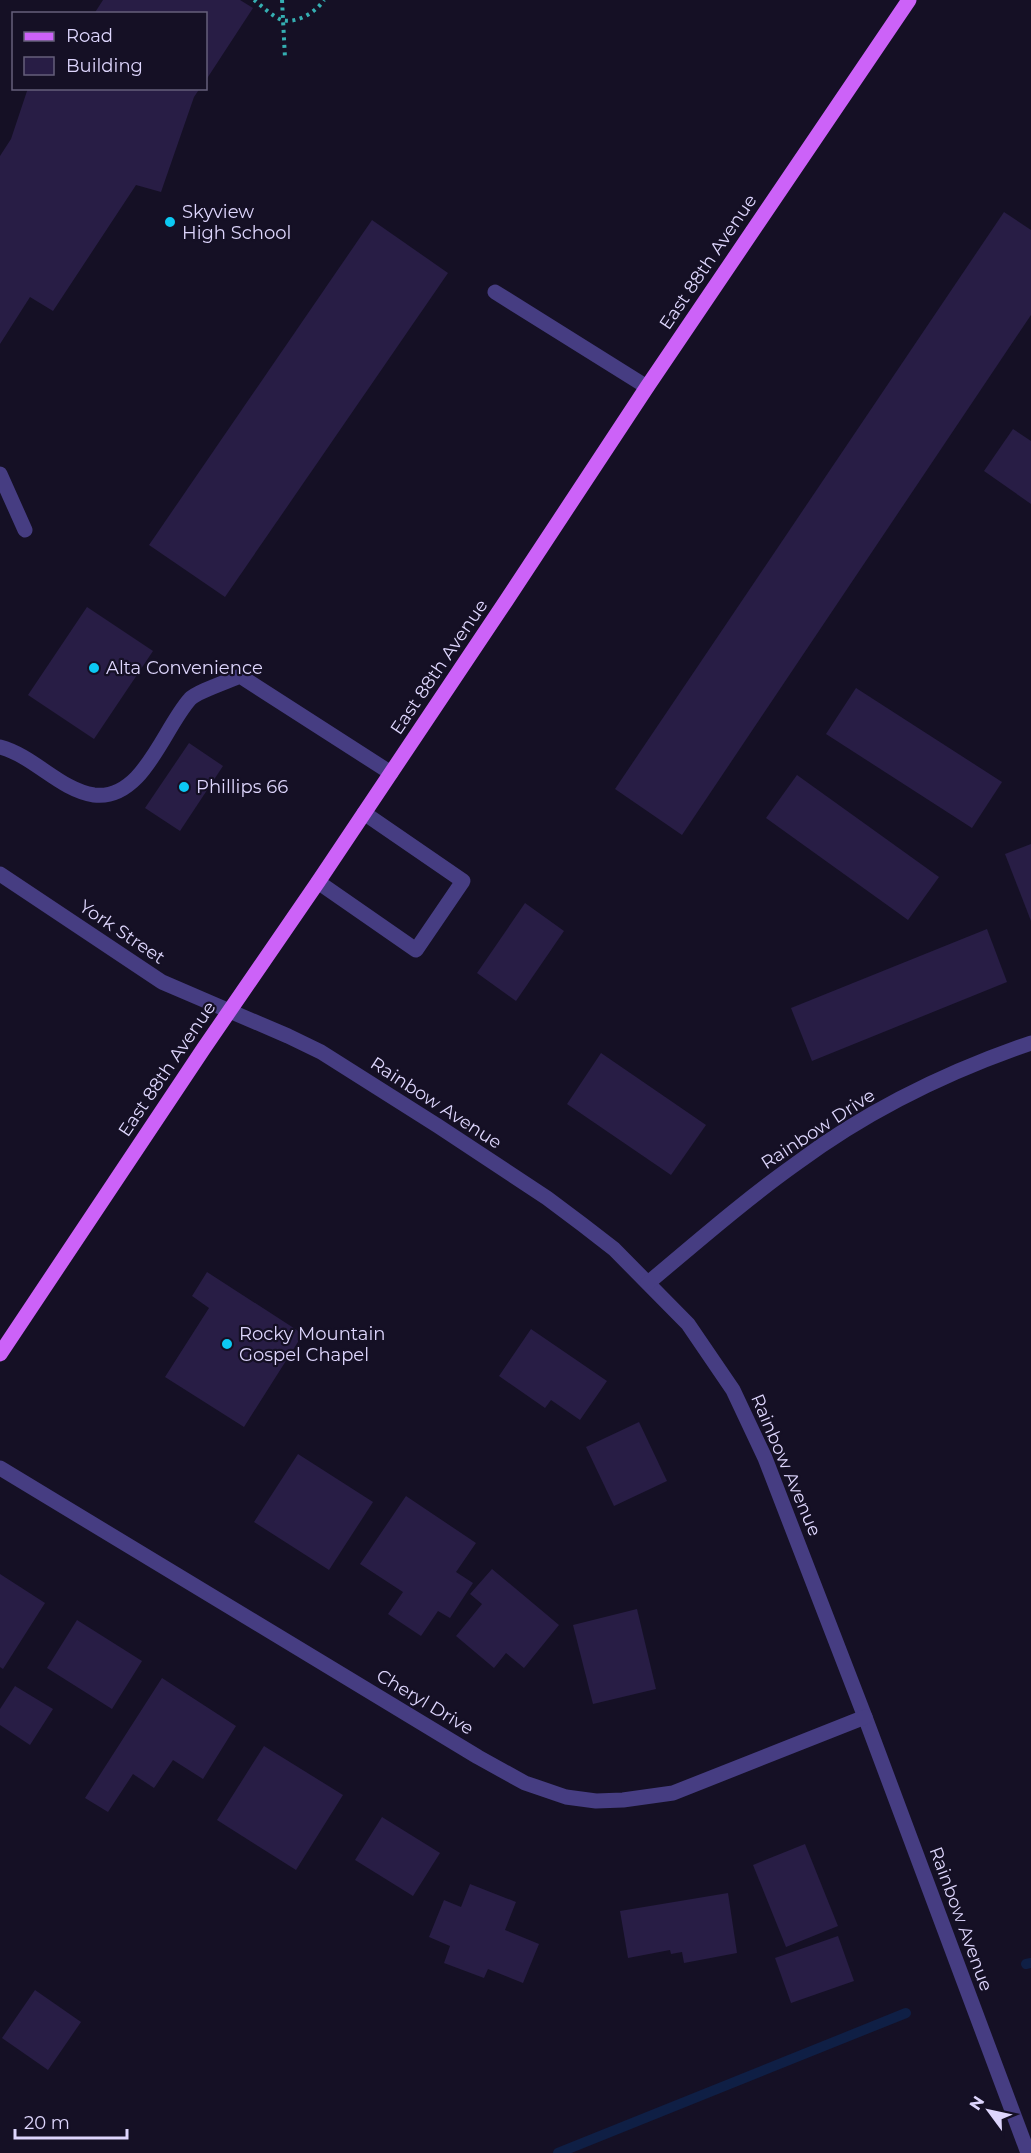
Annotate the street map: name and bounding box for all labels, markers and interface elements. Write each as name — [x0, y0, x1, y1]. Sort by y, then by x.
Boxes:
legend — [12, 12, 207, 90]
text: Road — [66, 25, 113, 47]
text: Building — [66, 55, 143, 77]
street label: East 88th Avenue — [655, 190, 761, 334]
place label: Skyview High School — [182, 201, 291, 244]
marker: Skyview High School — [163, 215, 177, 229]
street label: East 88th Avenue — [386, 595, 492, 739]
place label: Alta Convenience — [106, 657, 263, 679]
marker: Alta Convenience — [87, 661, 101, 675]
place label: Phillips 66 — [196, 776, 288, 798]
marker: Phillips 66 — [177, 780, 191, 794]
street label: York Street — [75, 895, 169, 969]
street label: East 88th Avenue — [114, 997, 220, 1141]
street label: Rainbow Avenue — [366, 1052, 506, 1154]
street label: Rainbow Drive — [757, 1084, 879, 1174]
place label: Rocky Mountain Gospel Chapel — [239, 1323, 385, 1366]
marker: Rocky Mountain Gospel Chapel — [220, 1337, 234, 1351]
street label: Rainbow Avenue — [746, 1391, 826, 1539]
street label: Cheryl Drive — [372, 1664, 478, 1740]
street label: Rainbow Avenue — [925, 1844, 997, 1994]
north arrow — [959, 2081, 1019, 2141]
text: N — [965, 2093, 988, 2114]
scale bar — [15, 2102, 128, 2140]
text: 20 m — [24, 2112, 70, 2134]

